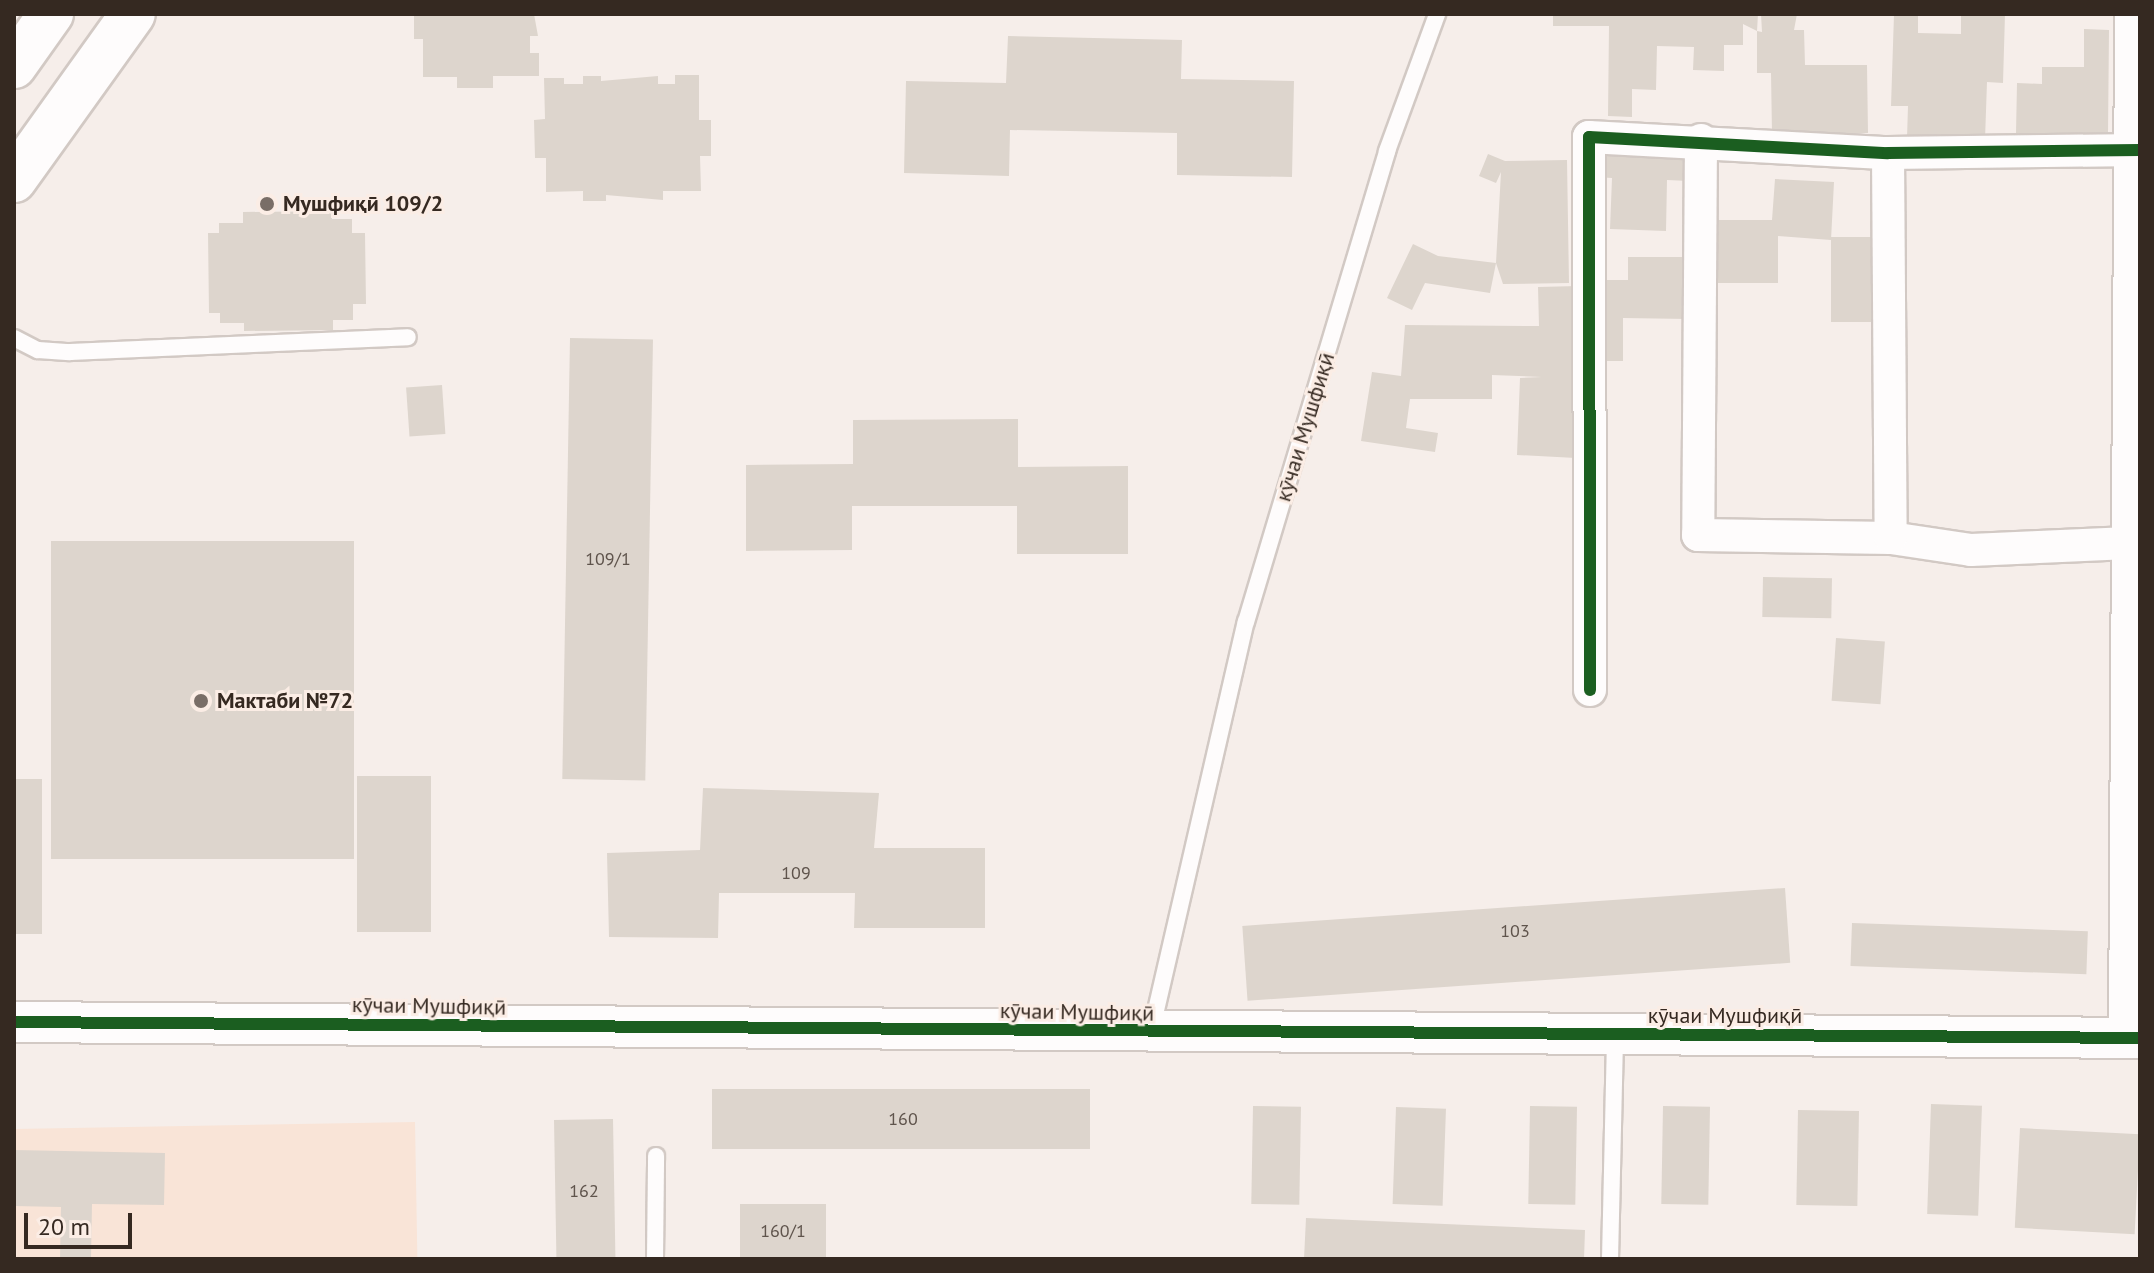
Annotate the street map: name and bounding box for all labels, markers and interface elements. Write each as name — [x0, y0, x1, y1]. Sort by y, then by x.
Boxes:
place label: Мушфиқӣ 109/2 — [283, 191, 443, 217]
marker: Мушфиқӣ 109/2 — [258, 195, 276, 213]
street label: кӯчаи Мушфиқӣ — [1270, 349, 1340, 505]
house number: 109/1 — [585, 548, 631, 570]
place label: Мактаби №72 — [217, 688, 353, 714]
marker: Мактаби №72 — [192, 692, 210, 710]
house number: 109 — [781, 862, 811, 884]
house number: 103 — [1500, 920, 1530, 942]
street label: кӯчаи Мушфиқӣ — [352, 991, 506, 1021]
street label: кӯчаи Мушфиқӣ — [1000, 997, 1154, 1027]
street label: кӯчаи Мушфиқӣ — [1648, 1003, 1802, 1029]
house number: 160 — [888, 1108, 918, 1130]
house number: 162 — [569, 1180, 599, 1202]
scale bar — [28, 1197, 136, 1247]
text: 20 m — [38, 1211, 90, 1242]
house number: 160/1 — [760, 1220, 806, 1242]

